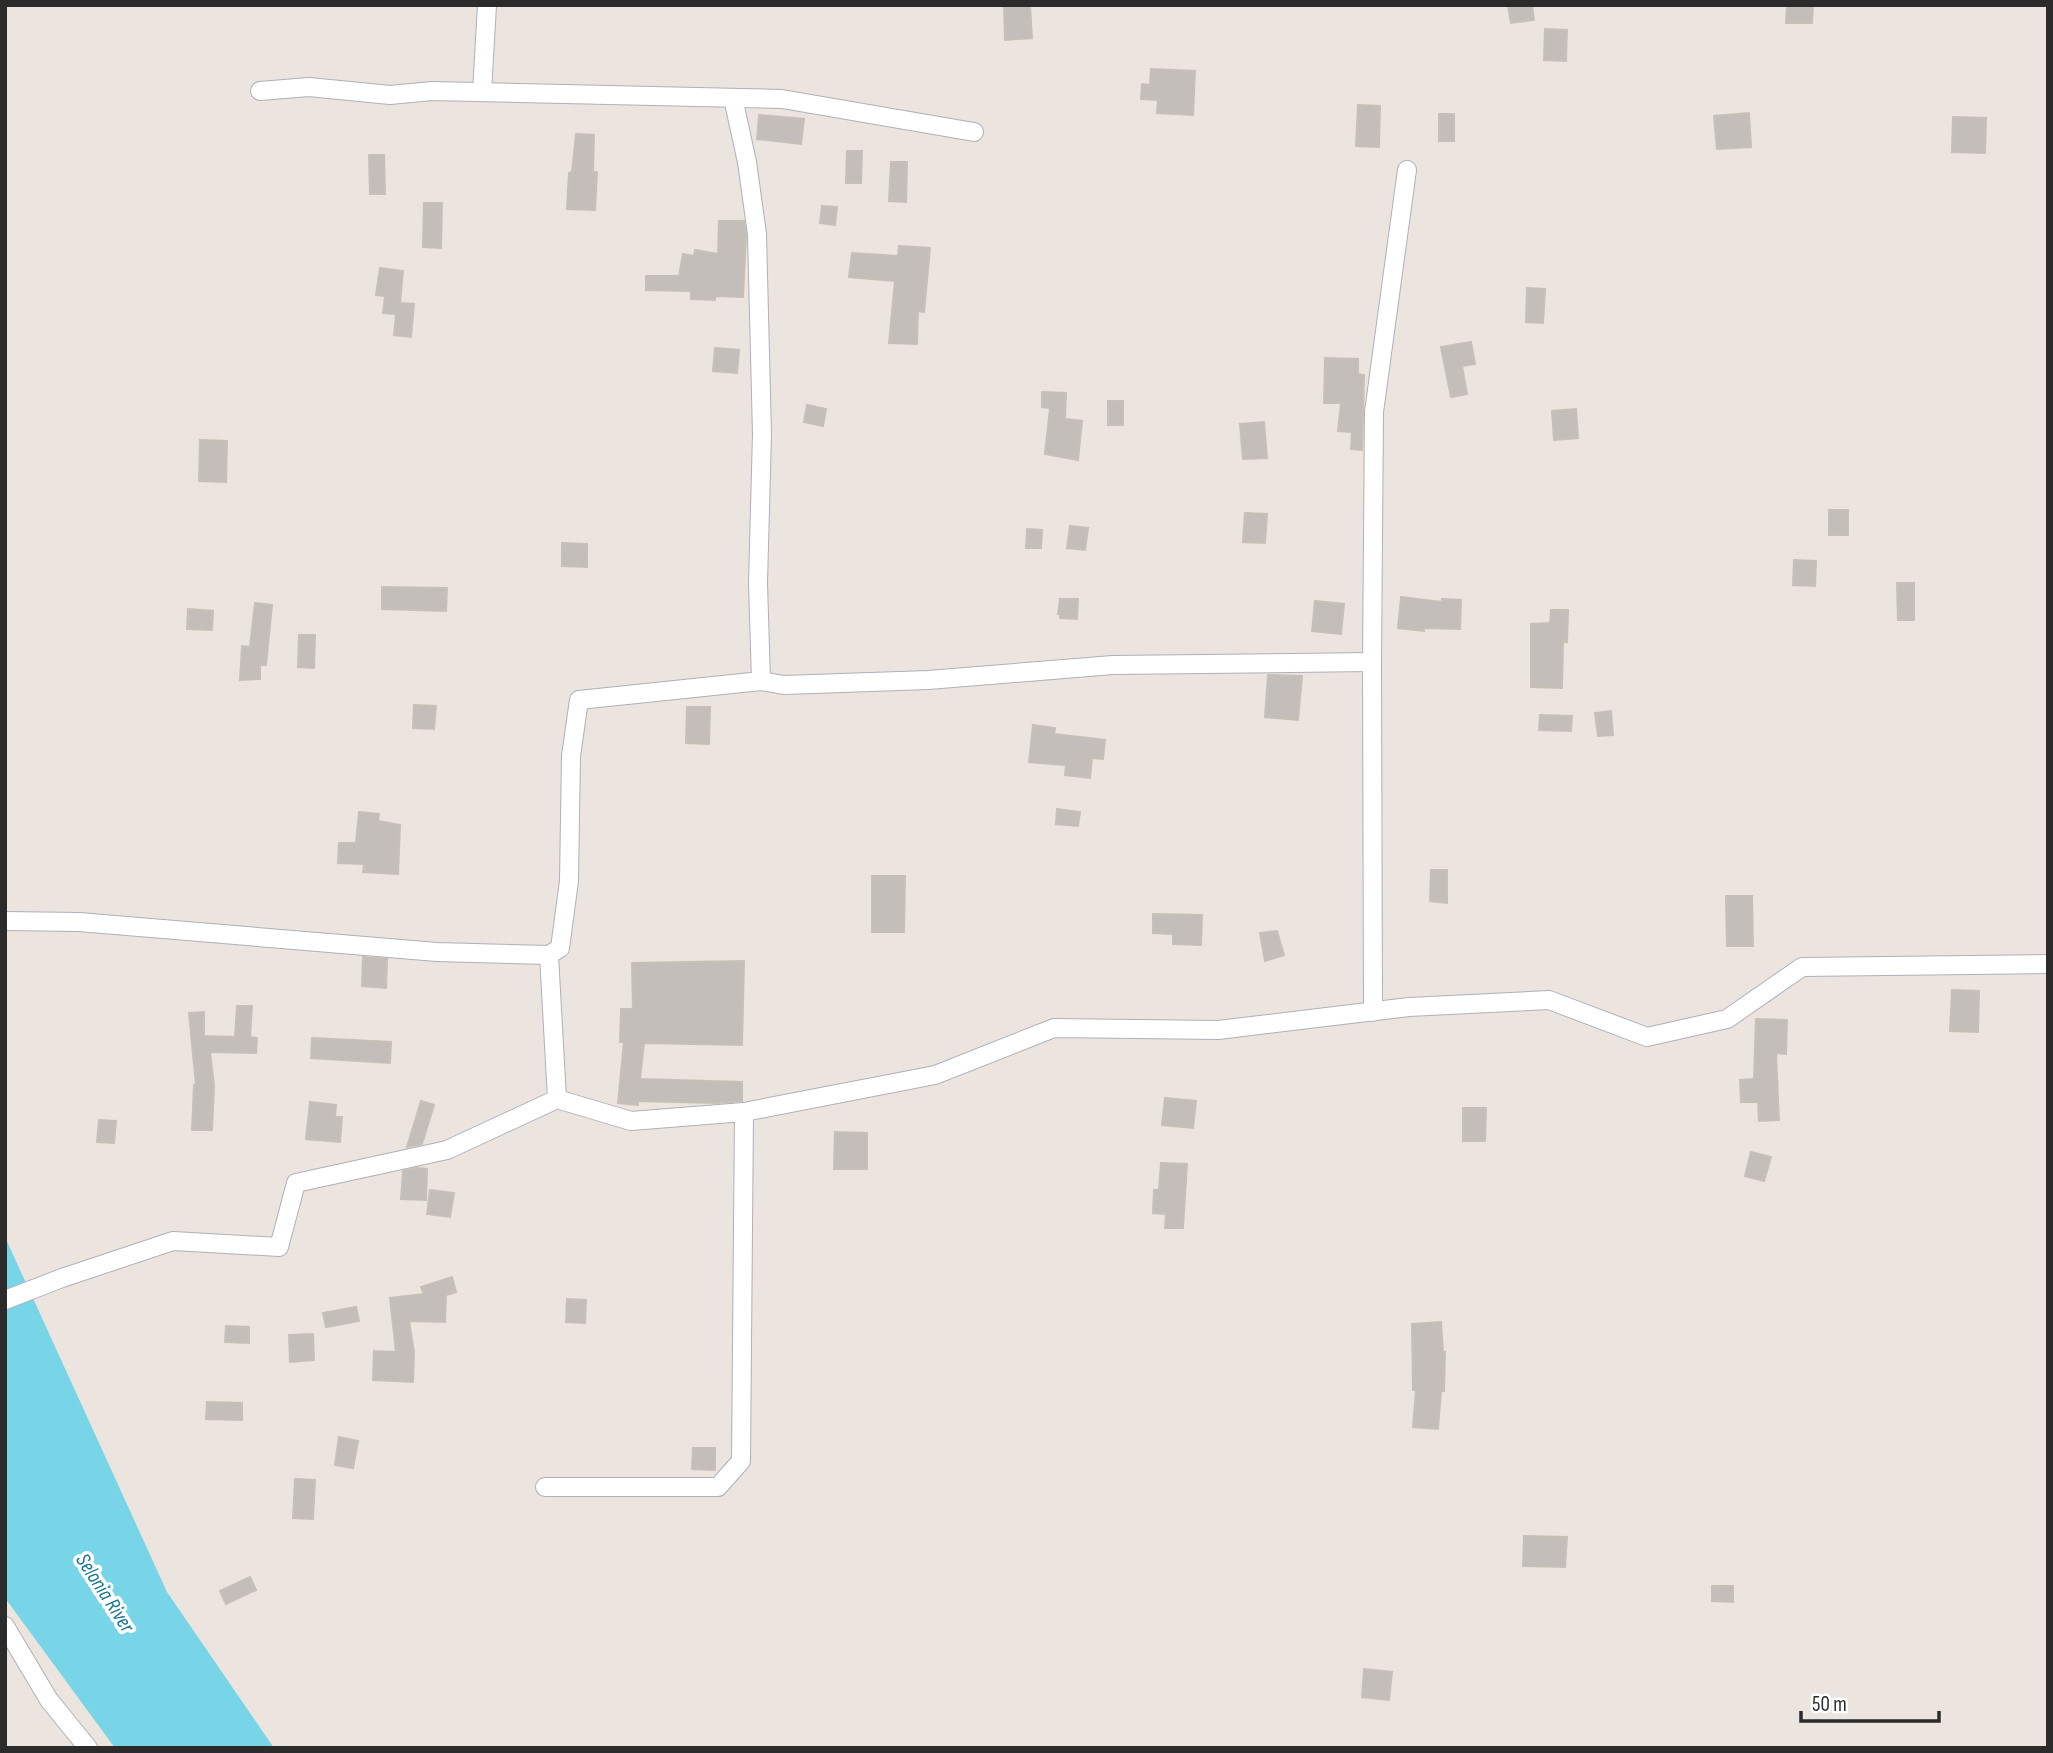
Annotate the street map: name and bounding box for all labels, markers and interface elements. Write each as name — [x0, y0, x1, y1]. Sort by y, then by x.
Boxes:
water label: Selonia River — [70, 1549, 140, 1638]
scale bar — [1801, 1680, 1939, 1724]
text: 50 m — [1812, 1692, 1847, 1717]

